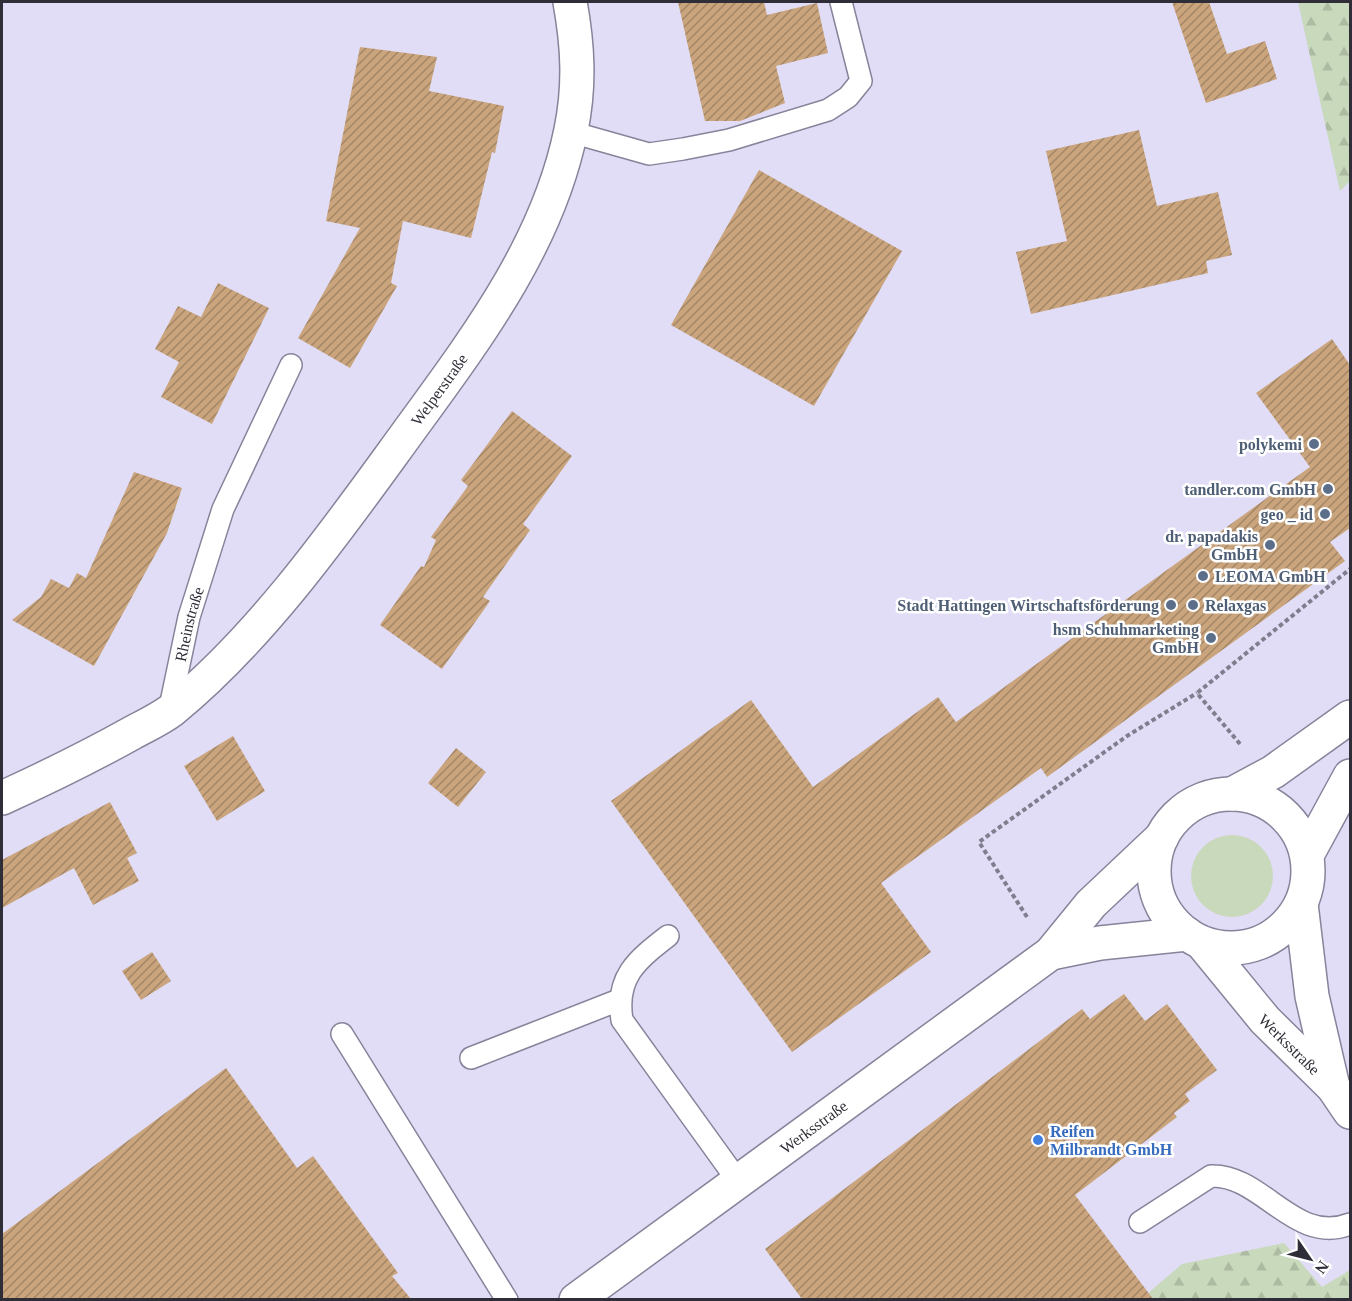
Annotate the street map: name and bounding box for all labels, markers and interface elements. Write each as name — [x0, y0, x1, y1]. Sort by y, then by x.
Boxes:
street label: Welperstraße — [407, 350, 470, 429]
place label: polykemi — [1239, 436, 1303, 454]
marker: polykemi — [1307, 437, 1321, 451]
place label: tandler.com GmbH — [1184, 481, 1317, 498]
marker: tandler.com GmbH — [1321, 482, 1335, 496]
place label: geo _ id — [1261, 506, 1313, 524]
marker: geo _ id — [1318, 507, 1332, 521]
place label: dr. papadakis GmbH — [1165, 528, 1259, 563]
marker: dr. papadakis GmbH — [1263, 538, 1277, 552]
place label: LEOMA GmbH — [1215, 568, 1326, 585]
marker: LEOMA GmbH — [1196, 569, 1210, 583]
street label: Rheinstraße — [171, 585, 206, 663]
place label: Stadt Hattingen Wirtschaftsförderung — [897, 597, 1159, 615]
place label: Relaxgas — [1205, 597, 1266, 615]
marker: Stadt Hattingen Wirtschaftsförderung — [1164, 598, 1178, 612]
marker: Relaxgas — [1186, 598, 1200, 612]
place label: hsm Schuhmarketing GmbH — [1053, 621, 1200, 656]
marker: hsm Schuhmarketing GmbH — [1204, 631, 1218, 645]
street label: Werksstraße — [1256, 1011, 1324, 1078]
street label: Werksstraße — [777, 1096, 850, 1157]
place label: Reifen Milbrandt GmbH — [1050, 1123, 1173, 1158]
marker: Reifen Milbrandt GmbH — [1031, 1133, 1045, 1147]
north arrow — [1280, 1229, 1340, 1289]
text: N — [1311, 1258, 1332, 1277]

